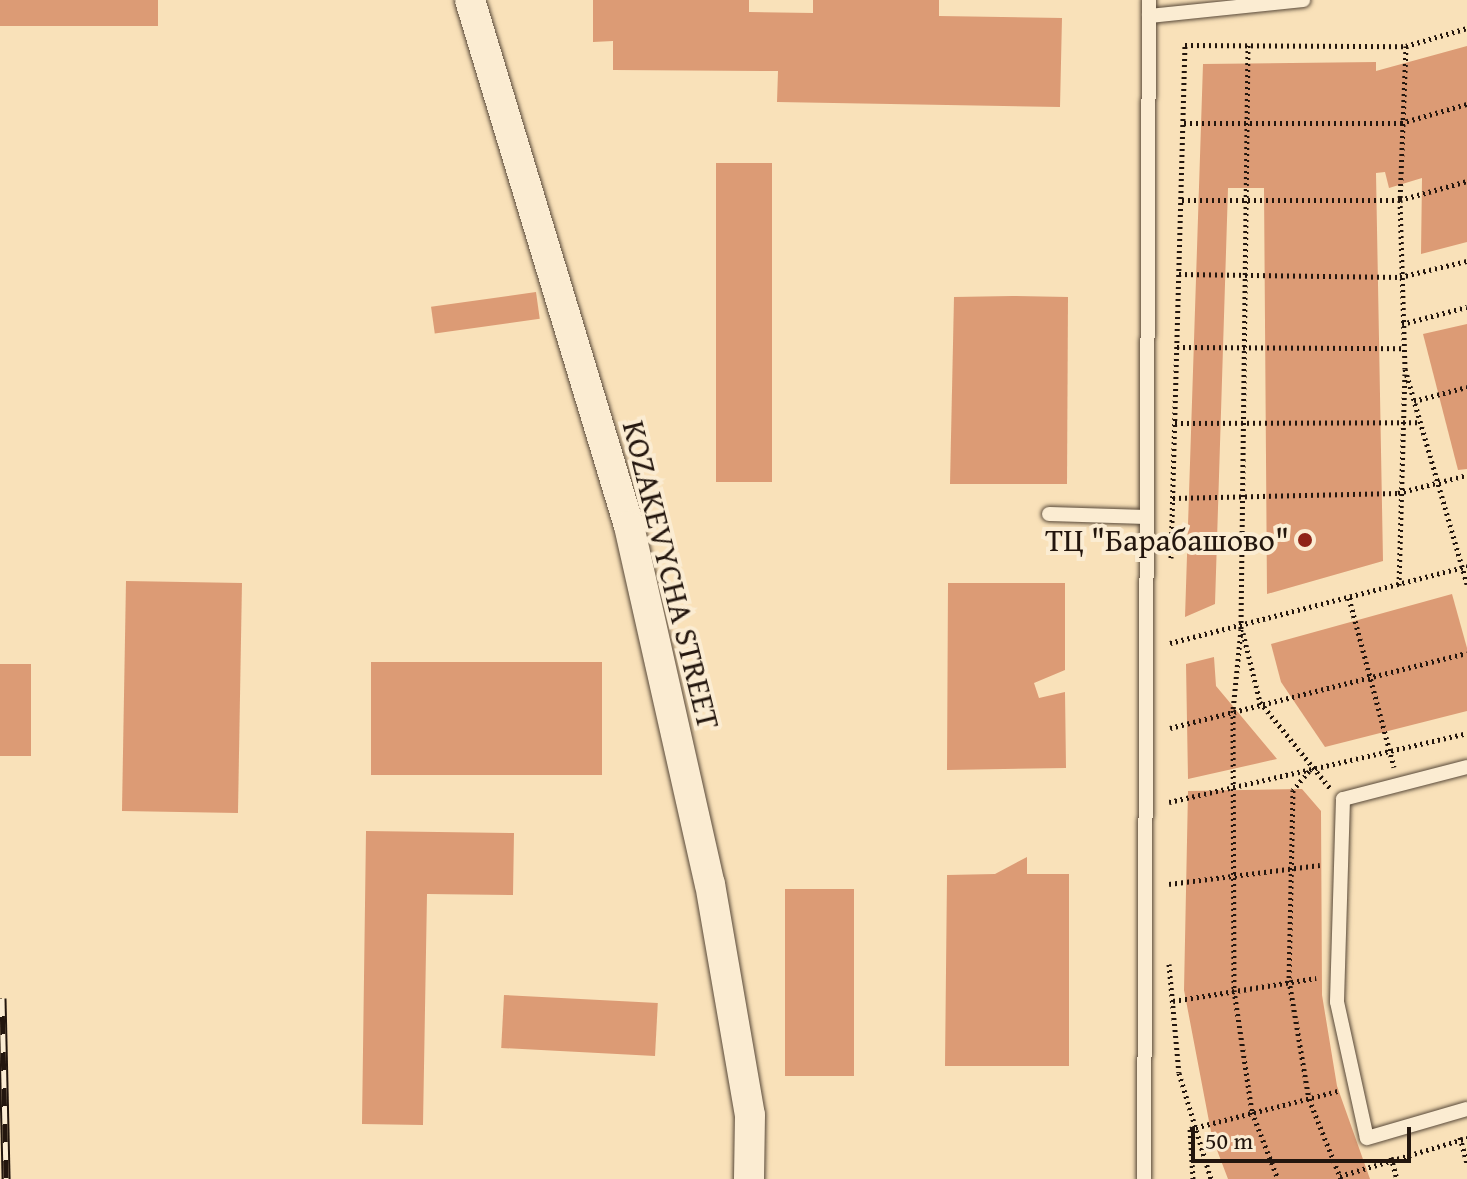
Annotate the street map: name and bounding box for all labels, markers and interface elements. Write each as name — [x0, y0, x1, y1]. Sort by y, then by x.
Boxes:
street label: KOZAKEVYCHA STREET — [614, 417, 728, 733]
place label: ТЦ "Барабашово" — [1045, 521, 1289, 559]
marker: ТЦ "Барабашово" — [1296, 531, 1314, 549]
scale bar — [1195, 1111, 1415, 1161]
text: 50 m — [1205, 1123, 1253, 1158]

